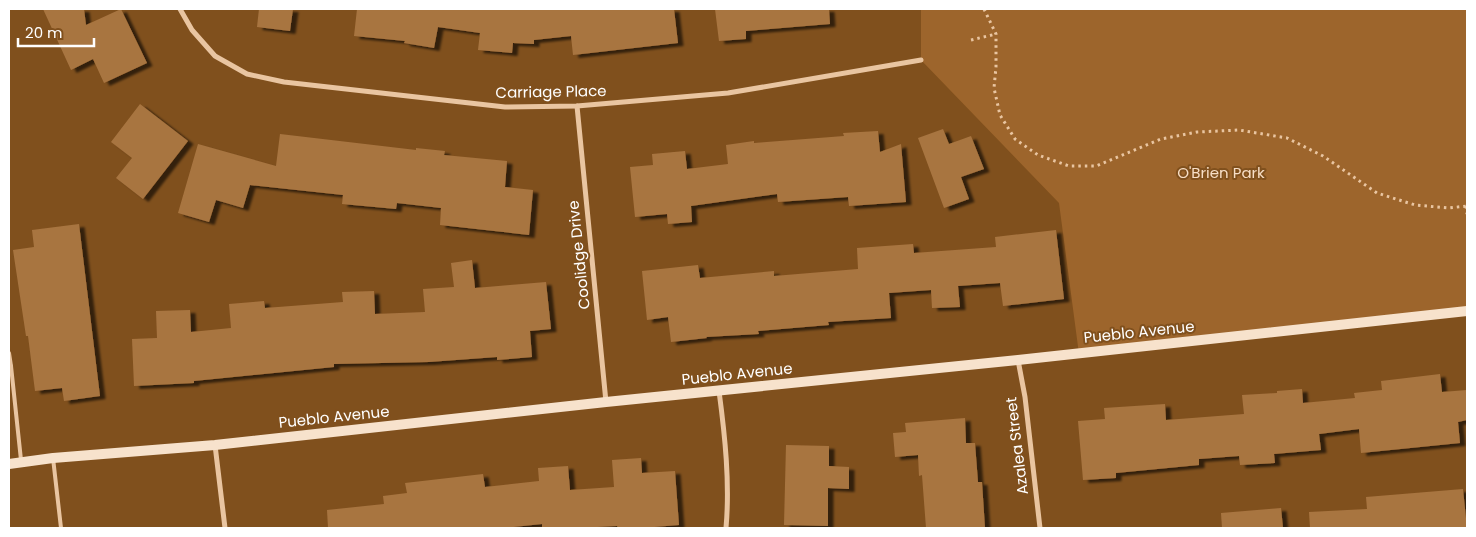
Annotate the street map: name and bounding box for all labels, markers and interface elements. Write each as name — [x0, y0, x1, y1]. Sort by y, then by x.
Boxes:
scale bar — [18, 15, 94, 47]
text: 20 m — [25, 22, 63, 43]
street label: Carriage Place — [495, 80, 607, 103]
park label: O'Brien Park — [1177, 162, 1265, 183]
street label: Coolidge Drive — [562, 200, 595, 311]
street label: Pueblo Avenue — [1082, 315, 1195, 348]
street label: Pueblo Avenue — [680, 357, 793, 390]
street label: Azalea Street — [1000, 396, 1033, 496]
street label: Pueblo Avenue — [277, 400, 390, 433]

